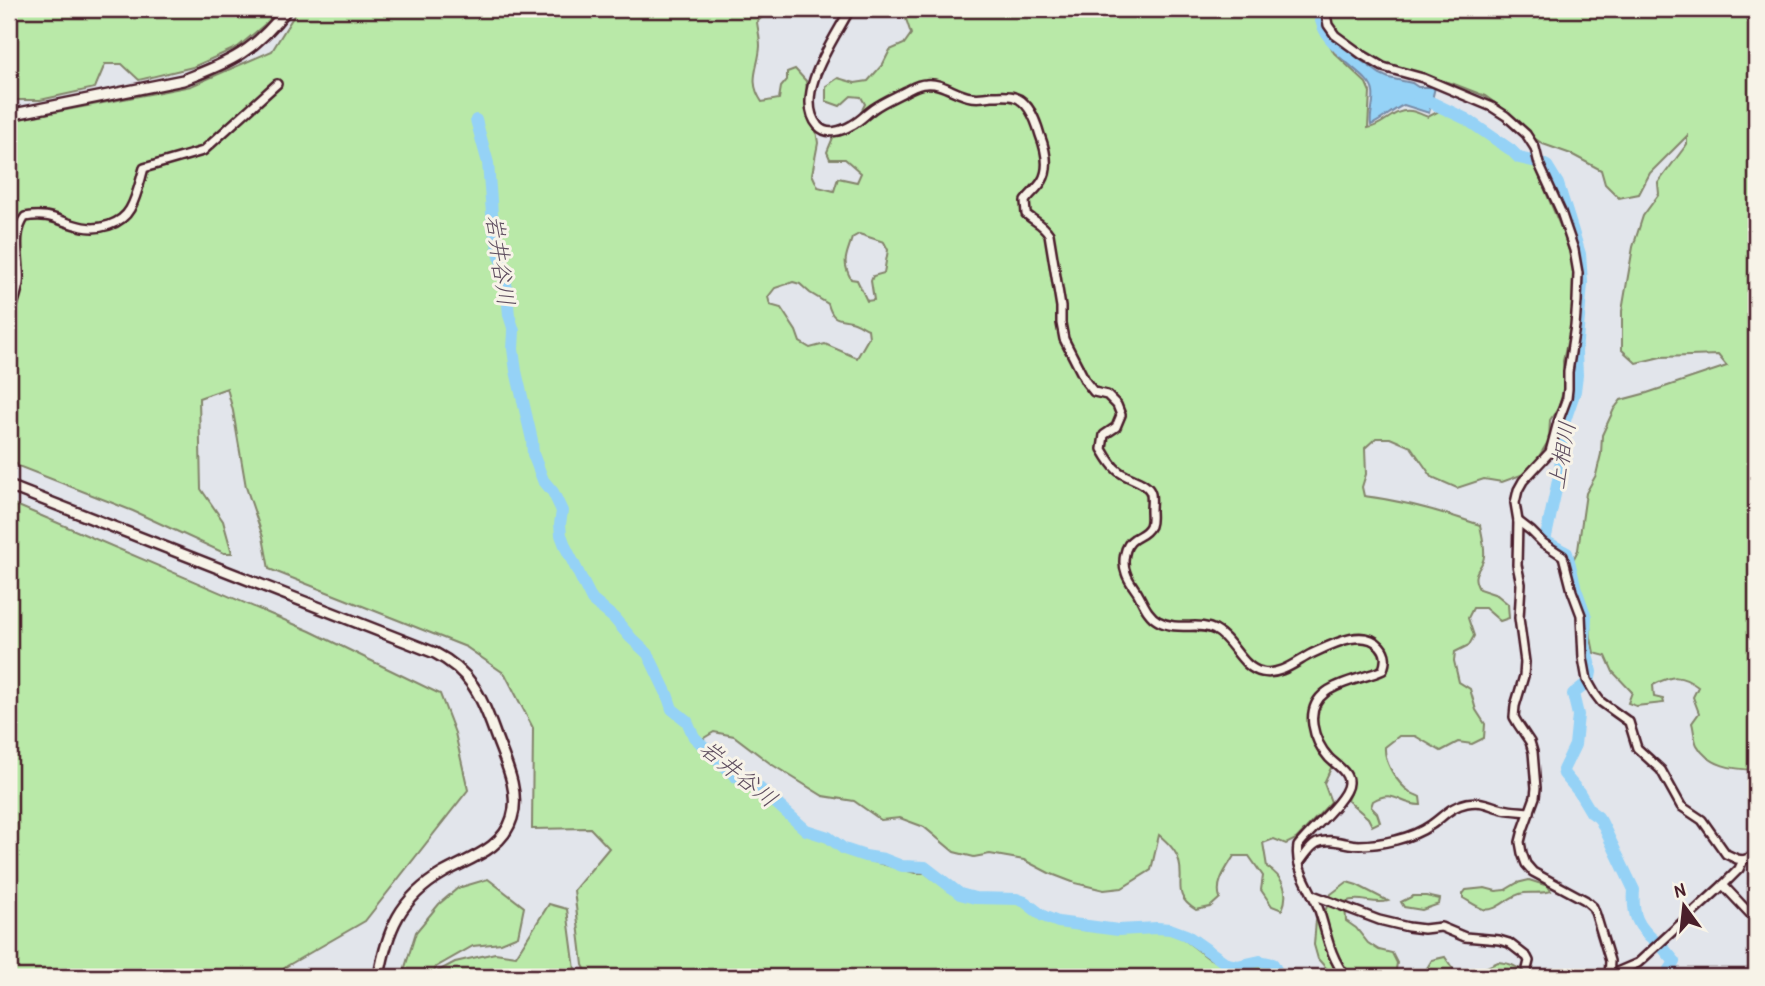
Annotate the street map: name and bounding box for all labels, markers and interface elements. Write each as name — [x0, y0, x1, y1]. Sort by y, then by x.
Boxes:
water label: 岩井谷川 — [479, 212, 523, 308]
water label: 上相川 — [1540, 418, 1582, 492]
water label: 岩井谷川 — [693, 732, 785, 814]
north arrow — [1650, 870, 1720, 940]
text: N — [1671, 876, 1688, 903]

